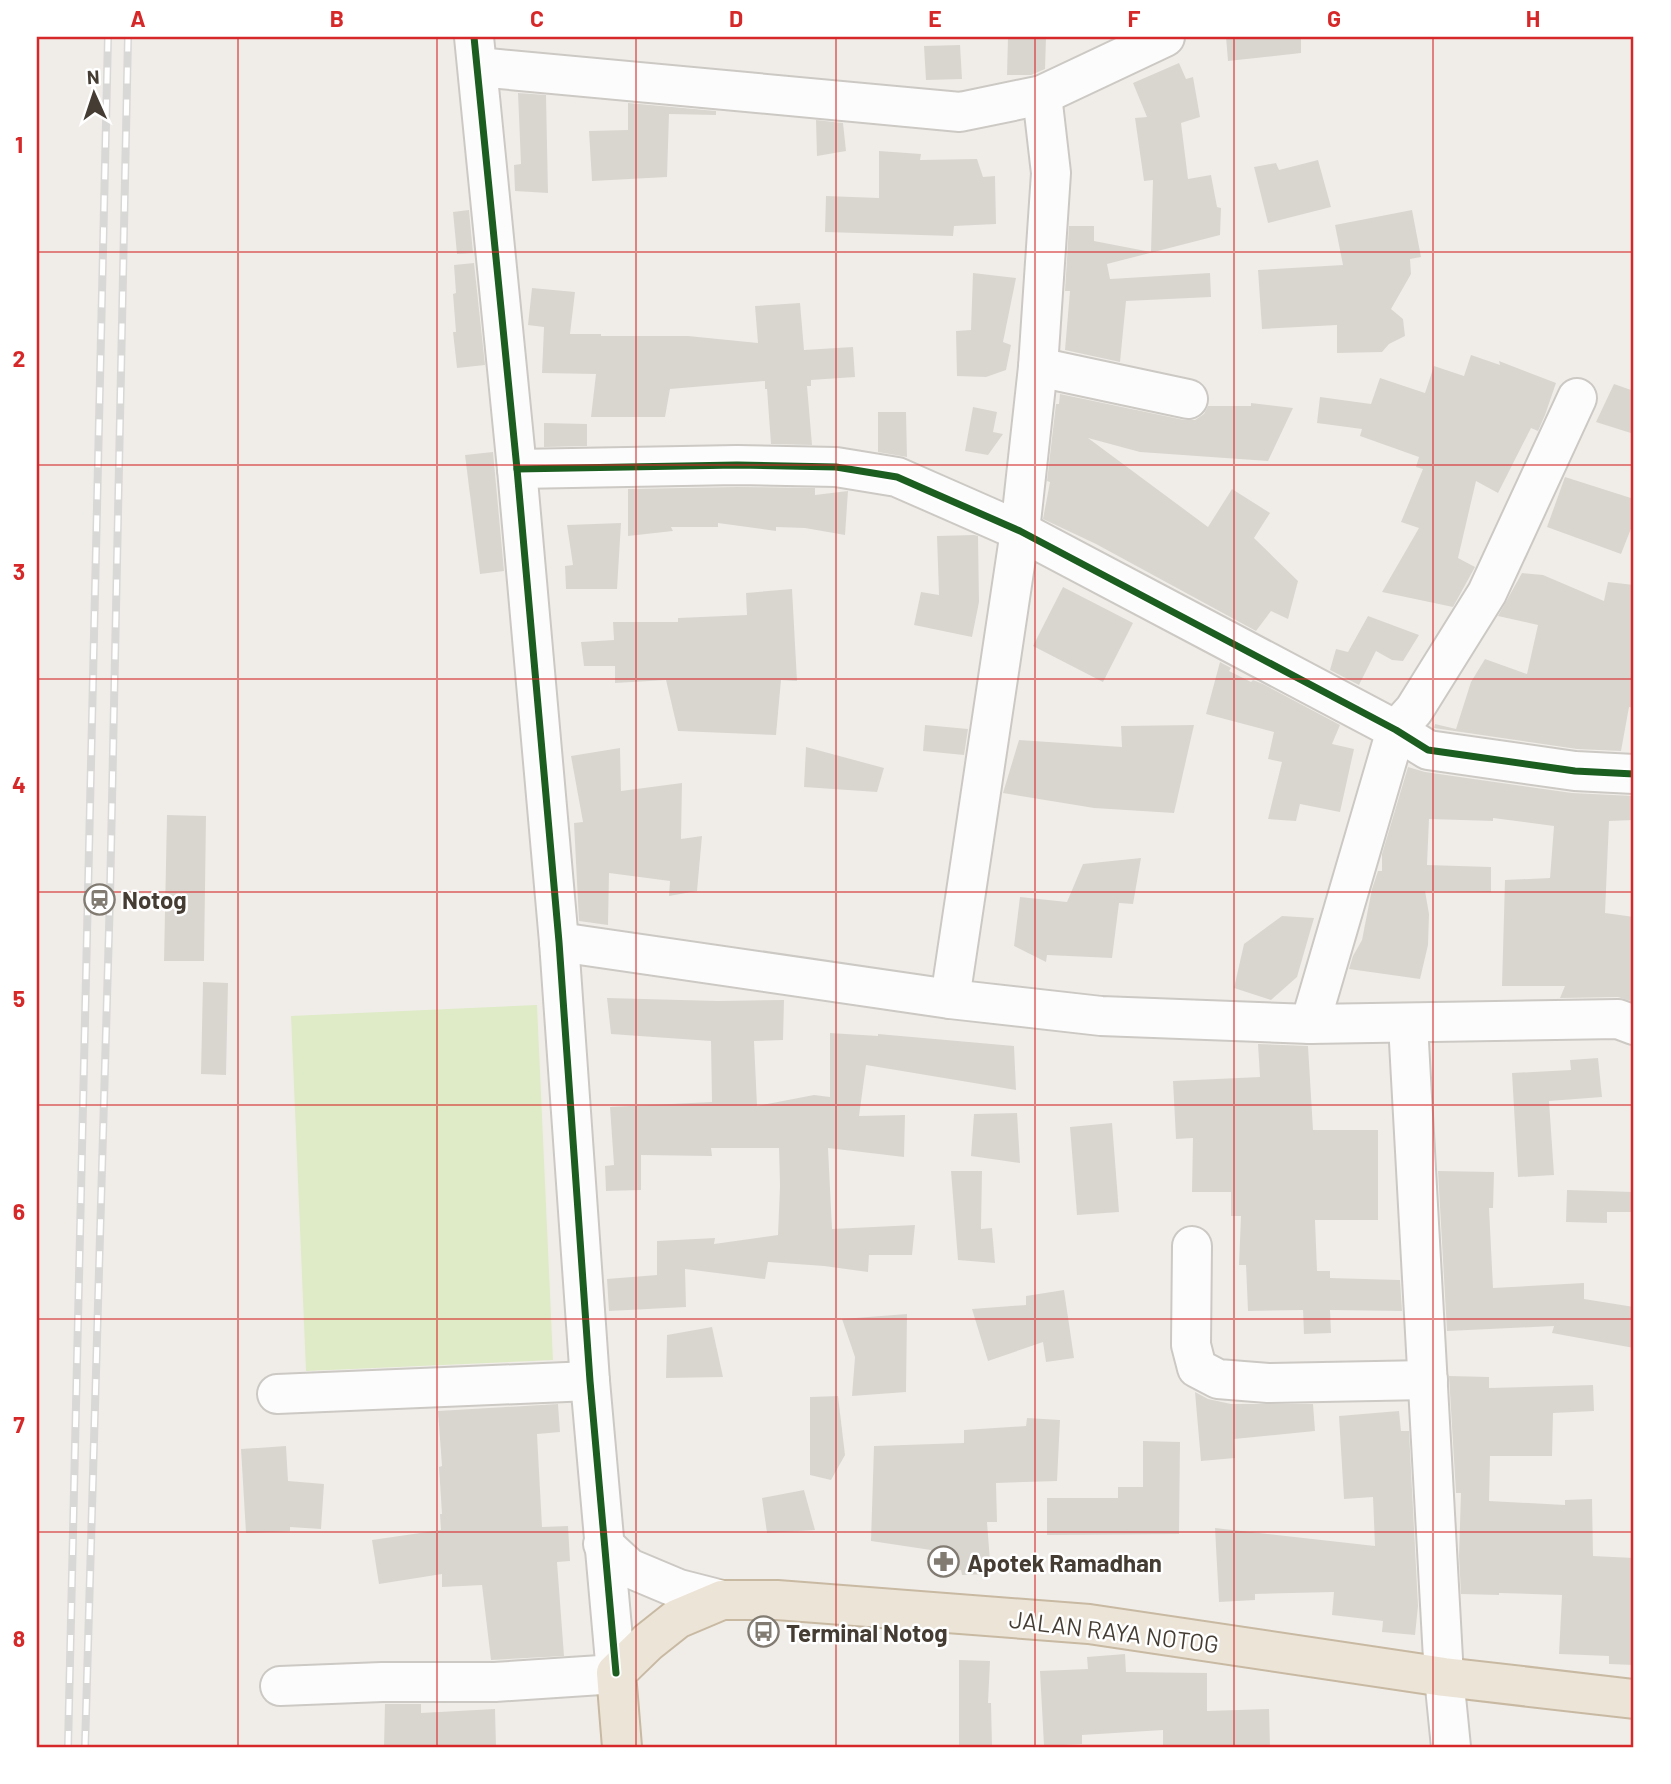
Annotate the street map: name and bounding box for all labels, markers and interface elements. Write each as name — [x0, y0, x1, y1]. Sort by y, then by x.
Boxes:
text: A — [130, 4, 146, 32]
text: B — [330, 4, 344, 32]
text: C — [530, 4, 544, 32]
text: D — [729, 4, 743, 32]
text: E — [928, 4, 942, 32]
text: F — [1128, 4, 1141, 32]
text: G — [1327, 4, 1341, 32]
text: H — [1526, 4, 1540, 32]
north arrow — [60, 60, 130, 130]
text: N — [86, 65, 100, 88]
text: 1 — [15, 130, 23, 158]
text: 2 — [13, 344, 25, 372]
text: 3 — [13, 557, 25, 585]
text: 4 — [12, 770, 26, 798]
station icon: Notog — [82, 882, 116, 916]
place label: Notog — [122, 885, 187, 914]
text: 5 — [13, 984, 25, 1012]
text: 6 — [13, 1197, 25, 1225]
text: 7 — [13, 1410, 25, 1438]
pharmacy icon: Apotek Ramadhan — [927, 1545, 961, 1579]
place label: Apotek Ramadhan — [967, 1548, 1162, 1577]
street label: JALAN RAYA NOTOG — [1008, 1604, 1220, 1658]
bus stop icon: Terminal Notog — [746, 1615, 780, 1649]
place label: Terminal Notog — [786, 1618, 948, 1647]
text: 8 — [13, 1624, 25, 1652]

